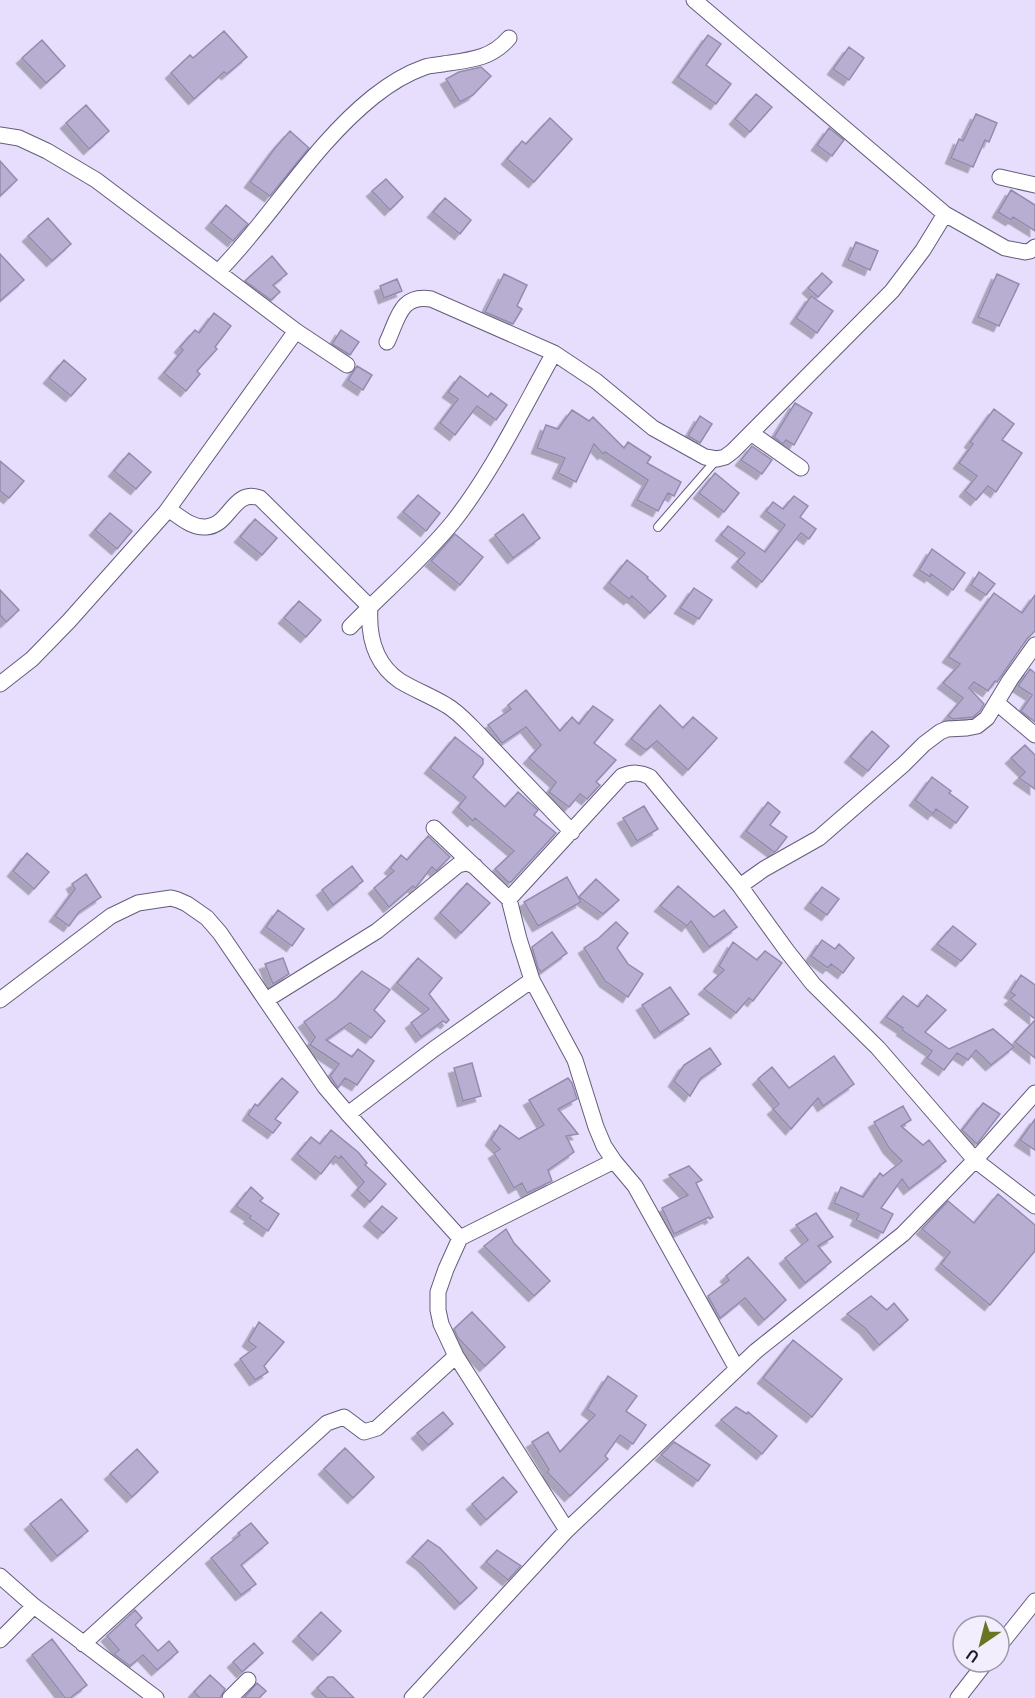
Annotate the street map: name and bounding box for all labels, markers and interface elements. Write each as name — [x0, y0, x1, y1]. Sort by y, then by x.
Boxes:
north arrow — [951, 1614, 1011, 1674]
text: U — [962, 1644, 983, 1668]

